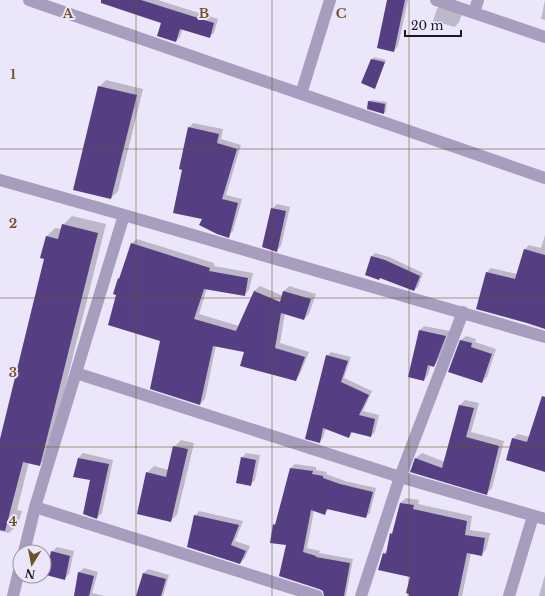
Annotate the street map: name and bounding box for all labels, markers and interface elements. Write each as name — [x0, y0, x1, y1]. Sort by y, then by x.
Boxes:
text: A — [62, 5, 74, 22]
text: B — [199, 5, 209, 22]
text: C — [336, 5, 347, 22]
scale bar — [405, 12, 461, 38]
text: 20 m — [411, 18, 443, 33]
text: 1 — [10, 66, 16, 83]
text: 2 — [9, 215, 17, 232]
text: 3 — [9, 364, 17, 381]
text: 4 — [9, 513, 18, 530]
north arrow — [12, 544, 52, 584]
text: N — [23, 566, 37, 582]

